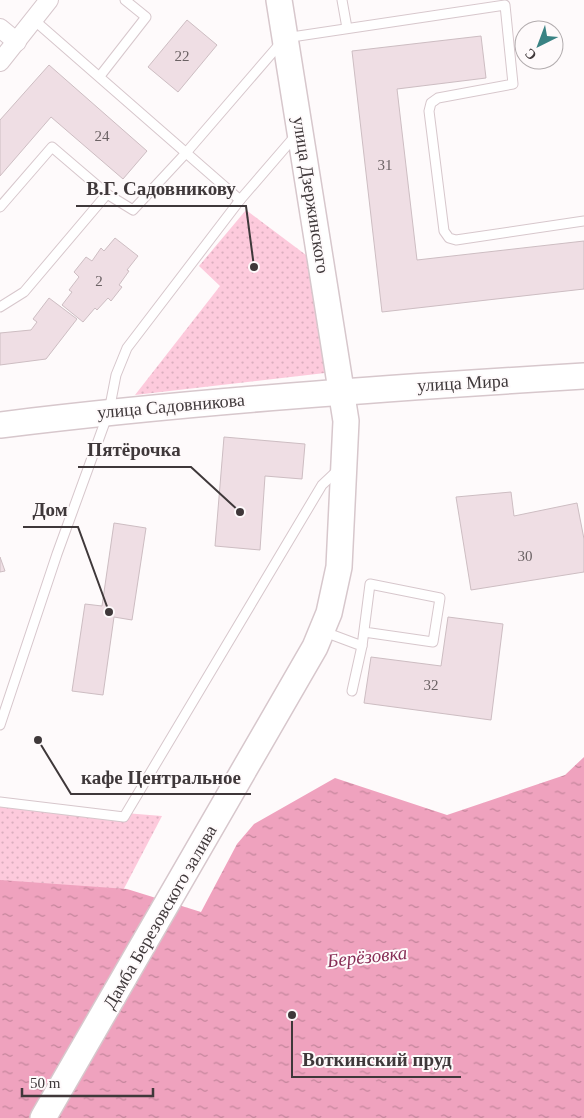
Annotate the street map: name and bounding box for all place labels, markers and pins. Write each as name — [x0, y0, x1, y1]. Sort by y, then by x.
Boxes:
callout: В.Г. Садовникову — [76, 172, 246, 206]
callout: Пятёрочка — [78, 433, 191, 467]
callout: Дом — [23, 493, 78, 527]
callout: кафе Центральное — [71, 760, 251, 794]
callout: Воткинский пруд — [292, 1043, 461, 1077]

